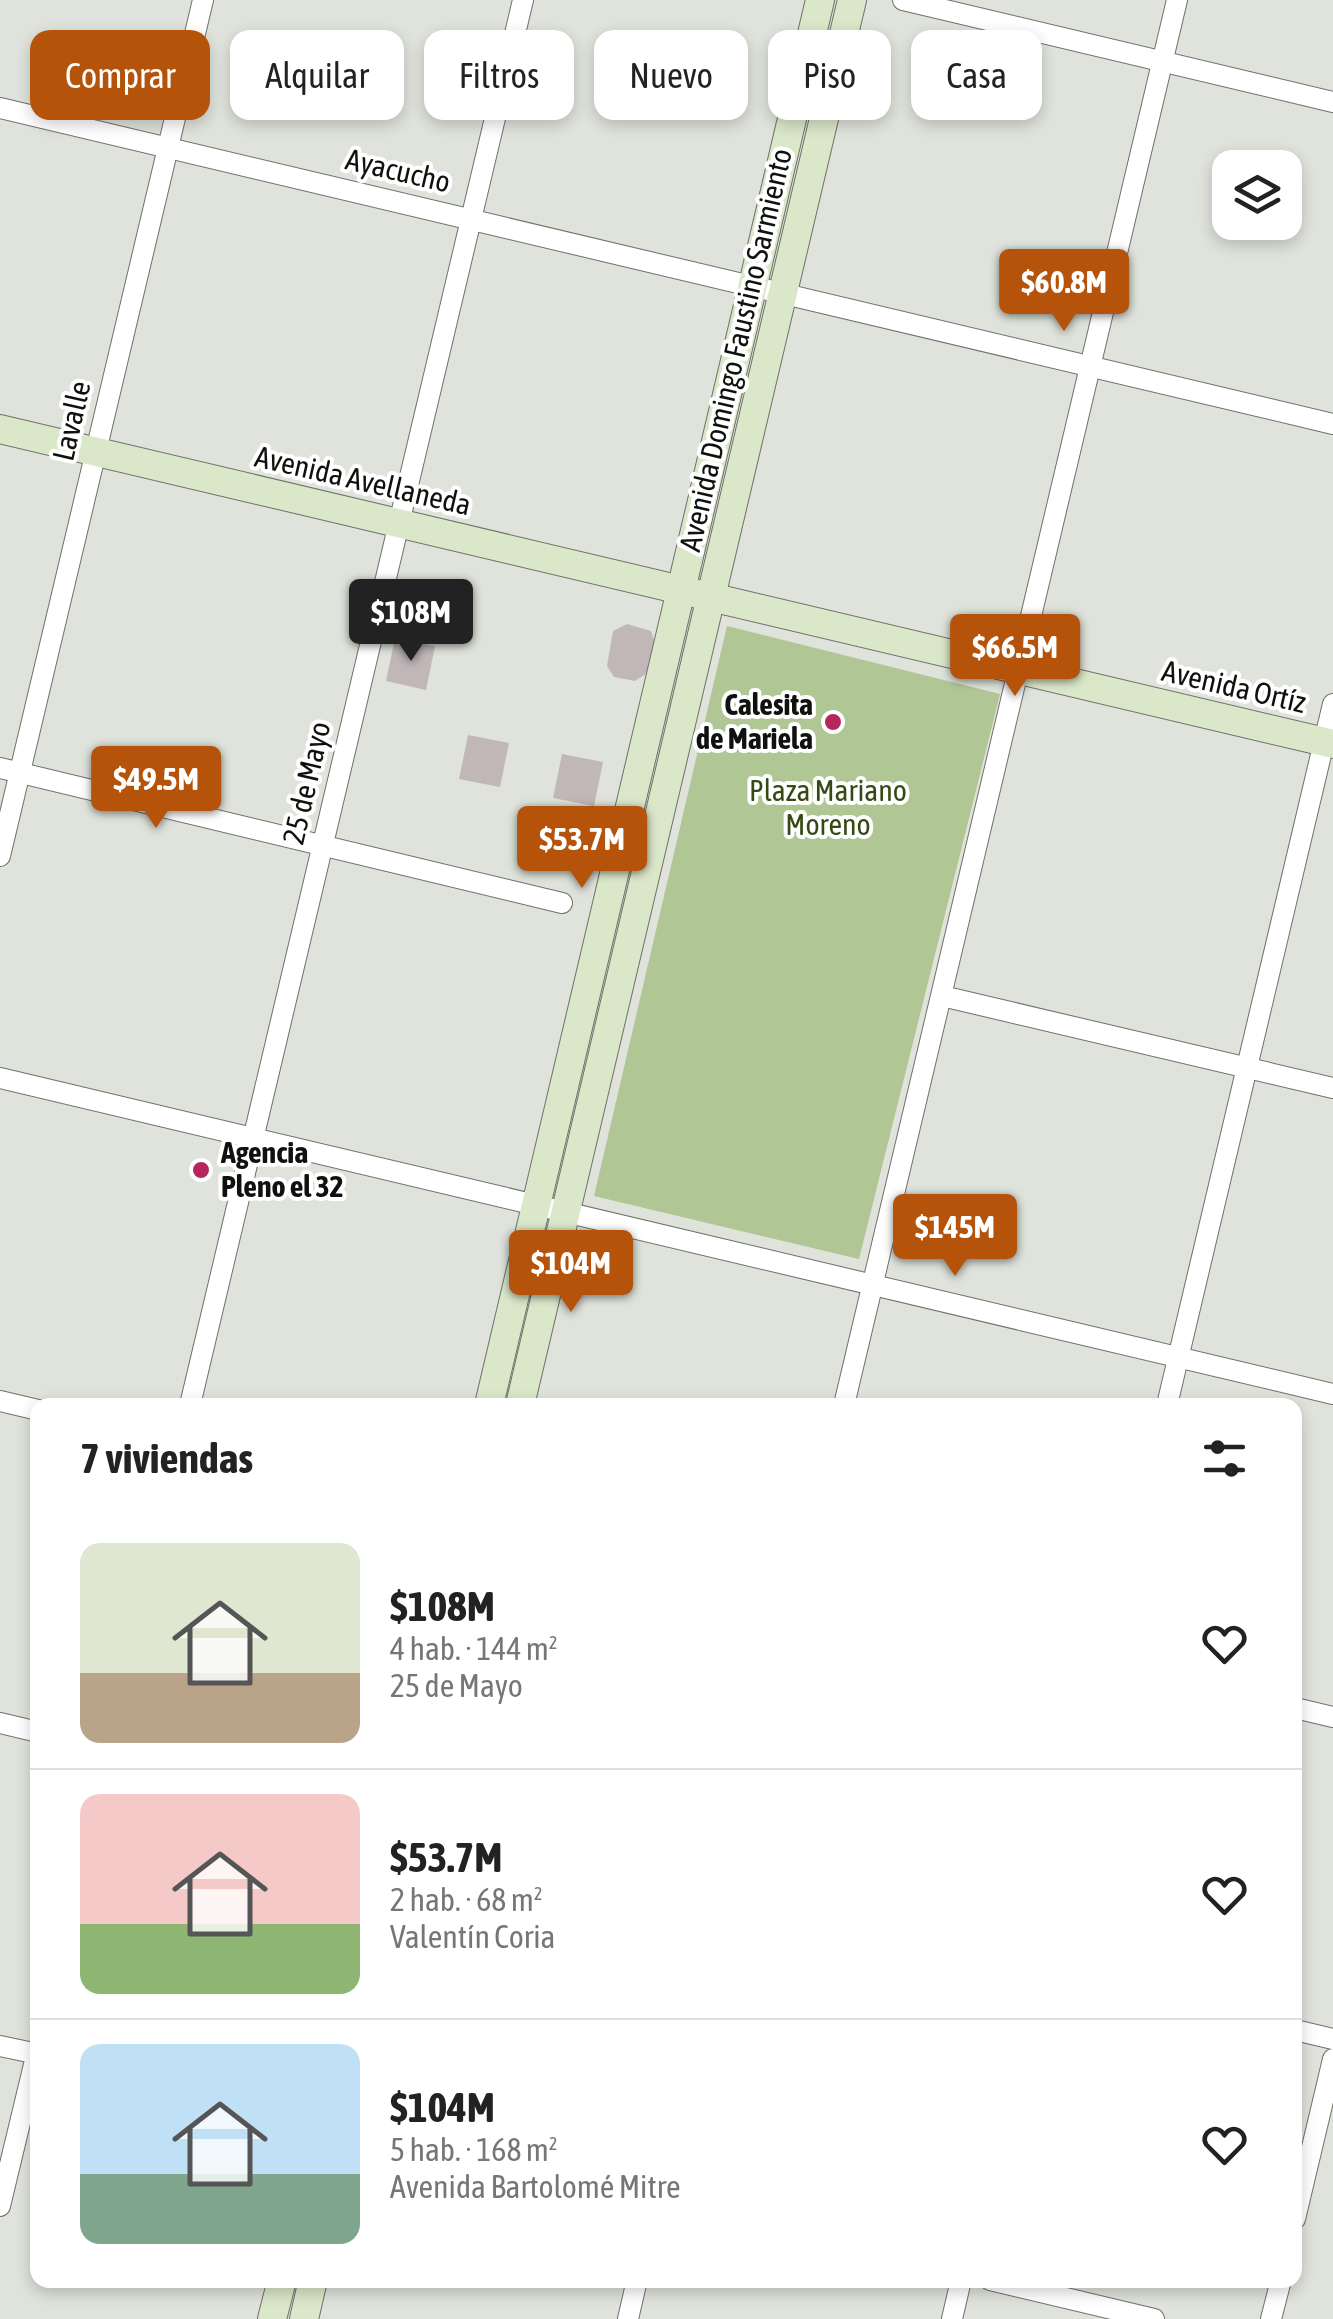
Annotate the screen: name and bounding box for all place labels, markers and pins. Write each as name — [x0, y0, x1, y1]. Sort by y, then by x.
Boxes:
pin: $60.8M — [983, 249, 1145, 334]
pin: $108M — [341, 579, 481, 664]
pin: $66.5M — [934, 614, 1096, 699]
place label: Calesita de Mariela — [696, 687, 813, 755]
marker: Calesita de Mariela — [822, 711, 844, 733]
pin: $49.5M — [75, 746, 237, 831]
pin: $53.7M — [501, 806, 663, 891]
place label: Agencia Pleno el 32 — [220, 1135, 344, 1203]
marker: Agencia Pleno el 32 — [190, 1159, 212, 1181]
pin: $145M — [885, 1194, 1025, 1279]
pin: $104M — [501, 1230, 641, 1315]

